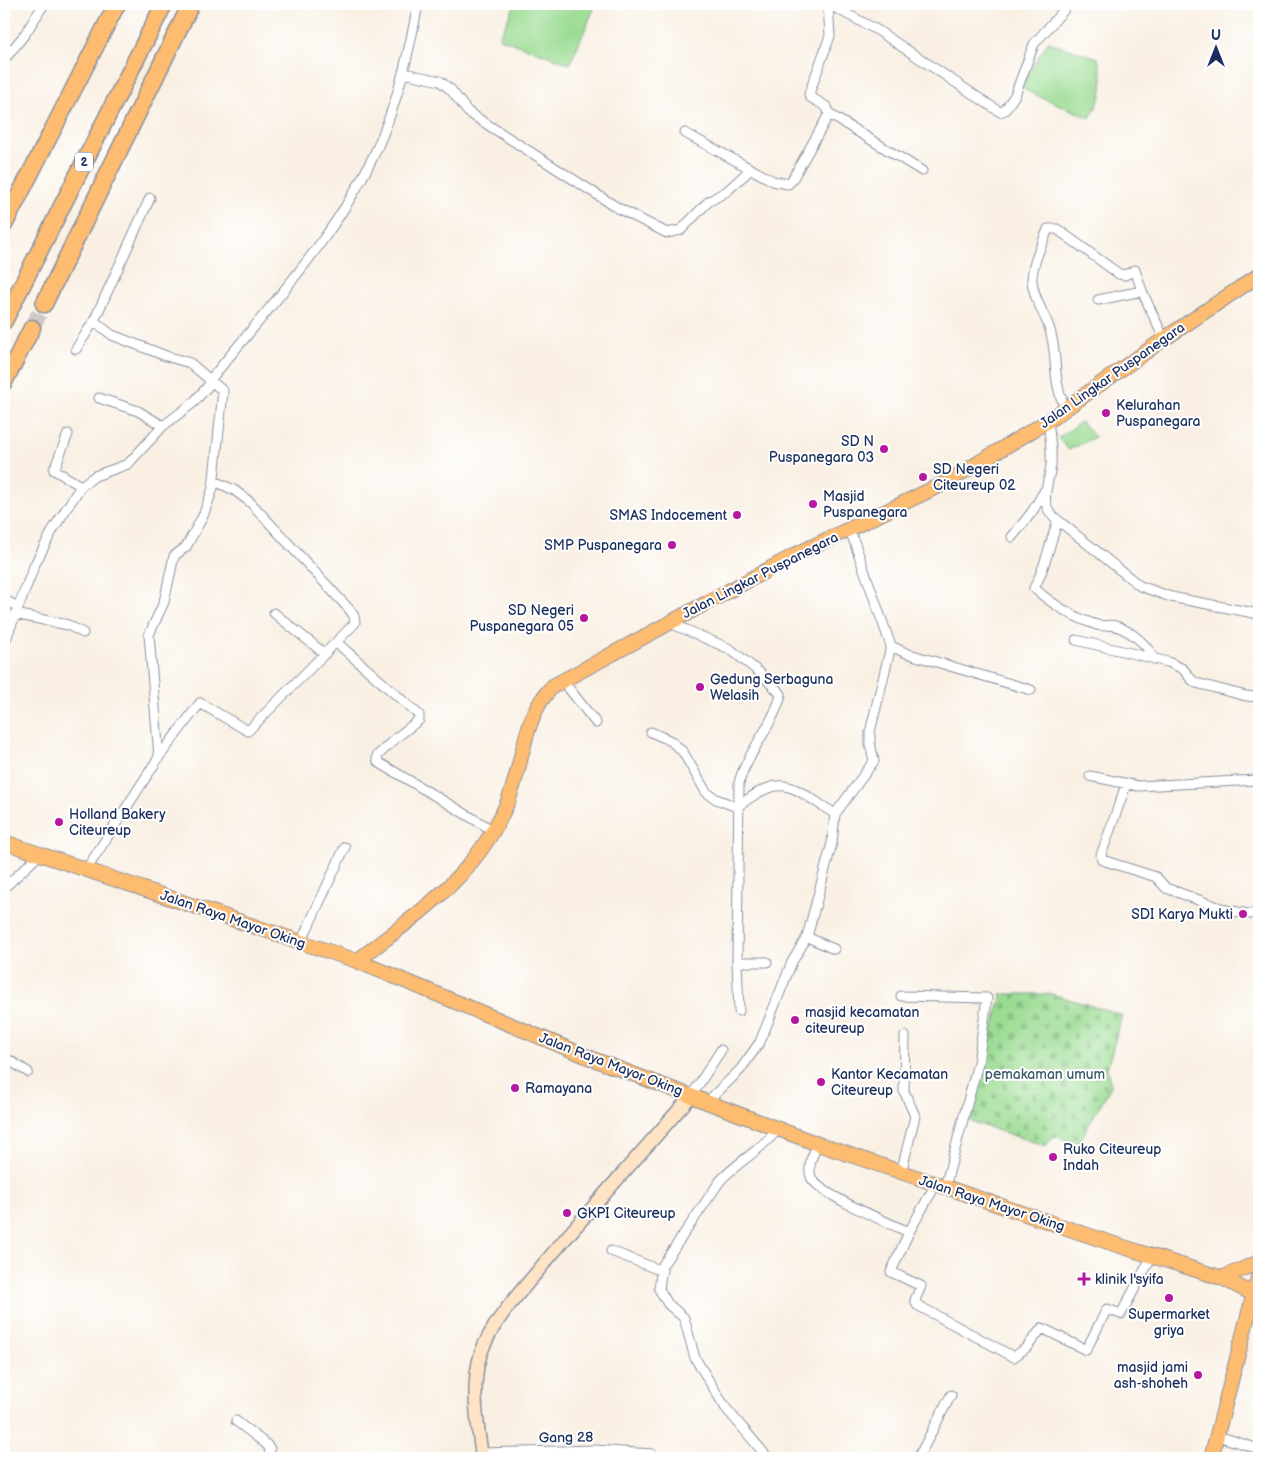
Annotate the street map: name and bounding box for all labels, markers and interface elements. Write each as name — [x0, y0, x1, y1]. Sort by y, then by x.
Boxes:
north arrow — [1190, 22, 1240, 72]
text: U — [1211, 27, 1221, 44]
road number: 2 — [75, 152, 93, 172]
street label: Jalan Lingkar Puspanegara — [1037, 319, 1188, 432]
place label: Kelurahan Puspanegara — [1116, 397, 1201, 430]
marker: Kelurahan Puspanegara — [1100, 407, 1112, 419]
place label: SD N Puspanegara 03 — [769, 433, 874, 466]
marker: SD N Puspanegara 03 — [878, 443, 890, 455]
place label: SD Negeri Citeureup 02 — [933, 461, 1016, 494]
marker: SD Negeri Citeureup 02 — [917, 471, 929, 483]
place label: Masjid Puspanegara — [823, 488, 908, 521]
marker: Masjid Puspanegara — [807, 498, 819, 510]
place label: SMAS Indocement — [610, 507, 728, 524]
marker: SMAS Indocement — [731, 509, 743, 521]
street label: Jalan Lingkar Puspanegara — [679, 529, 841, 622]
place label: SMP Puspanegara — [544, 537, 662, 554]
marker: SMP Puspanegara — [666, 539, 678, 551]
place label: SD Negeri Puspanegara 05 — [469, 602, 574, 635]
marker: SD Negeri Puspanegara 05 — [578, 612, 590, 624]
place label: Gedung Serbaguna Welasih — [710, 671, 833, 704]
marker: Gedung Serbaguna Welasih — [694, 681, 706, 693]
place label: Holland Bakery Citeureup — [69, 806, 166, 839]
marker: Holland Bakery Citeureup — [53, 816, 65, 828]
street label: Jalan Raya Mayor Oking — [158, 887, 308, 952]
place label: SDI Karya Mukti — [1131, 906, 1233, 923]
marker: SDI Karya Mukti — [1237, 908, 1249, 920]
place label: masjid kecamatan citeureup — [805, 1004, 919, 1037]
marker: masjid kecamatan citeureup — [789, 1014, 801, 1026]
street label: Jalan Raya Mayor Oking — [537, 1029, 685, 1100]
place label: Kantor Kecamatan Citeureup — [831, 1066, 948, 1099]
park label: pemakaman umum — [985, 1066, 1105, 1083]
marker: Kantor Kecamatan Citeureup — [815, 1076, 827, 1088]
place label: Ramayana — [525, 1080, 592, 1097]
marker: Ramayana — [509, 1082, 521, 1094]
place label: Ruko Citeureup Indah — [1063, 1141, 1161, 1174]
marker: Ruko Citeureup Indah — [1047, 1151, 1059, 1163]
street label: Jalan Raya Mayor Oking — [917, 1172, 1067, 1235]
place label: GKPI Citeureup — [577, 1205, 676, 1222]
marker: GKPI Citeureup — [561, 1207, 573, 1219]
place label: klinik l'syifa — [1095, 1271, 1164, 1288]
marker: klinik l'syifa — [1077, 1272, 1091, 1286]
marker: Supermarket griya — [1163, 1292, 1175, 1304]
place label: Supermarket griya — [1128, 1306, 1210, 1339]
place label: masjid jami ash-shoheh — [1114, 1359, 1188, 1392]
marker: masjid jami ash-shoheh — [1192, 1369, 1204, 1381]
street label: Gang 28 — [539, 1429, 593, 1446]

